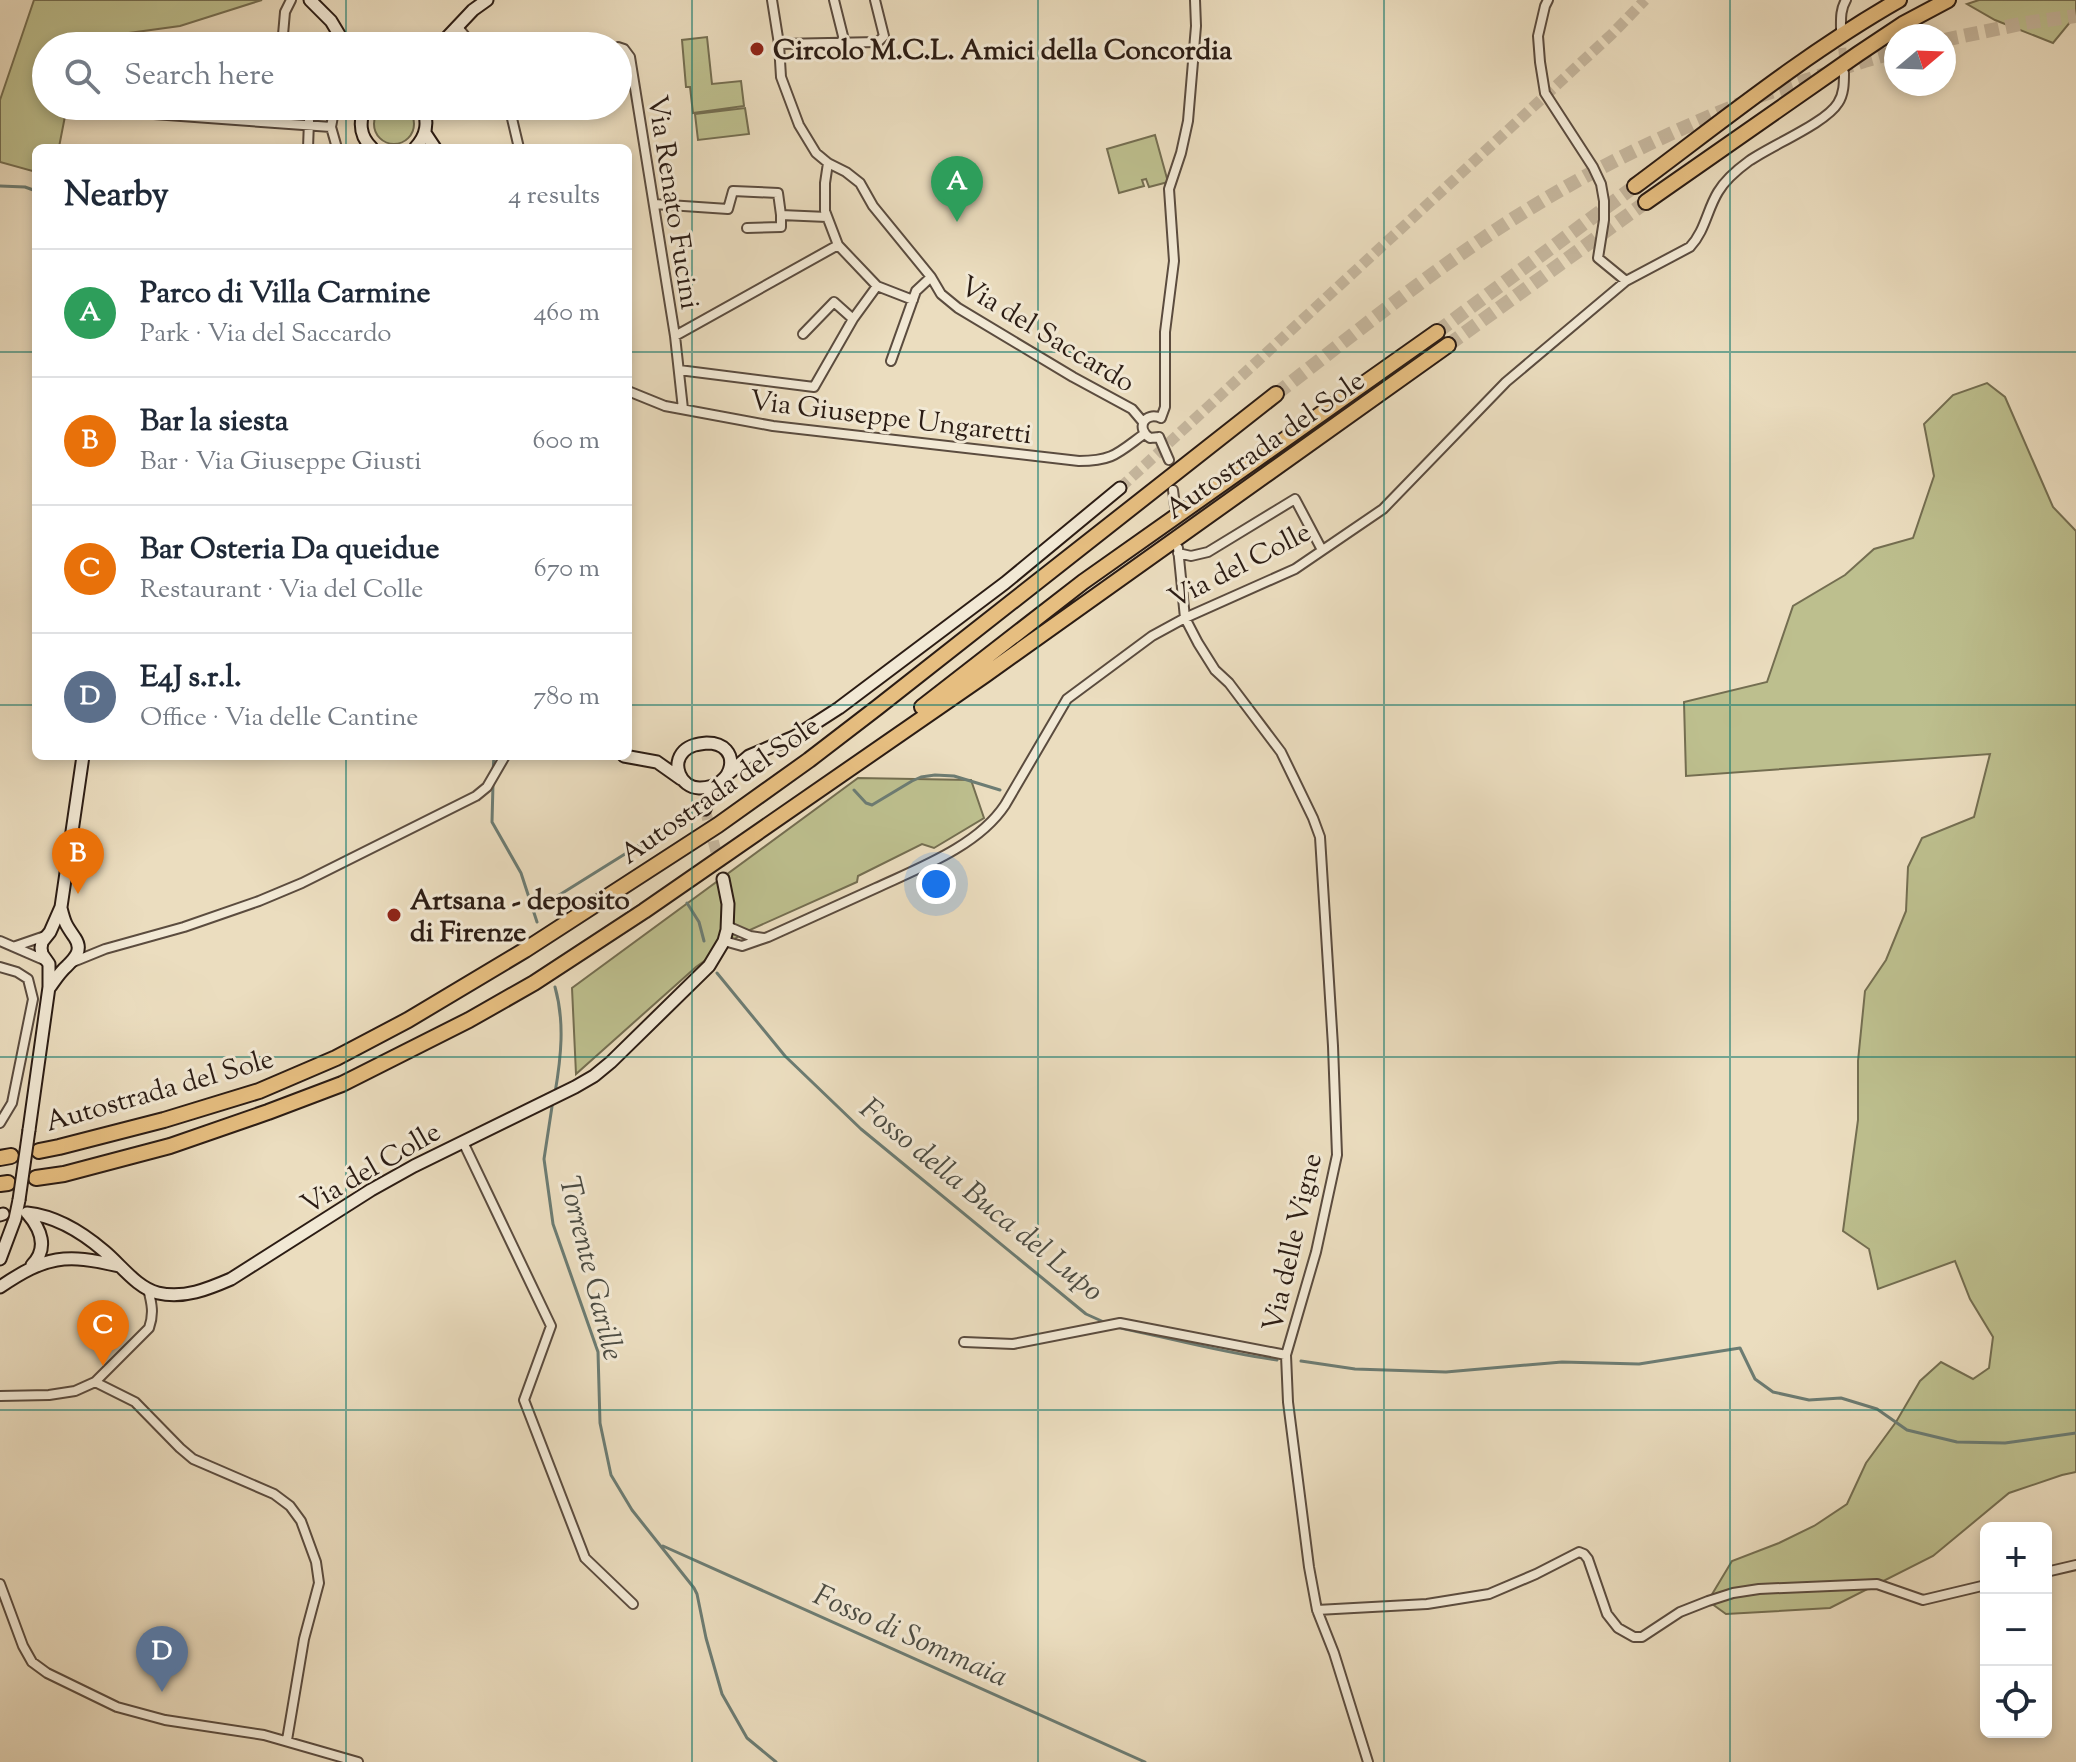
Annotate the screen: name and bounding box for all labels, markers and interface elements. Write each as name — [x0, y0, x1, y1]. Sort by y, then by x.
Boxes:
north arrow — [1884, 24, 1956, 96]
search box — [32, 32, 632, 120]
place label: Circolo M.C.L. Amici della Concordia — [773, 32, 1232, 72]
marker: Circolo M.C.L. Amici della Concordia — [748, 40, 766, 58]
icon: search — [60, 54, 104, 98]
text: Search here — [124, 55, 274, 98]
street label: Via Renato Fucini — [635, 92, 709, 313]
pin: A — [931, 156, 983, 222]
text: Nearby — [64, 172, 169, 221]
text: 4 results — [508, 178, 600, 215]
street label: Via del Saccardo — [951, 267, 1142, 404]
text: Parco di Villa Carmine — [140, 273, 430, 316]
text: A — [79, 295, 101, 332]
text: 460 m — [533, 295, 600, 332]
text: Park · Via del Saccardo — [140, 316, 392, 353]
street label: Autostrada del Sole — [1158, 362, 1374, 530]
street label: Via Giuseppe Ungaretti — [747, 382, 1034, 456]
text: Bar la siesta — [140, 401, 289, 444]
text: B — [82, 423, 98, 460]
text: 600 m — [533, 423, 600, 460]
text: Bar · Via Giuseppe Giusti — [140, 444, 422, 481]
street label: Via del Colle — [1162, 514, 1319, 620]
text: Bar Osteria Da queidue — [140, 529, 440, 572]
text: C — [80, 551, 100, 588]
text: 670 m — [534, 551, 600, 588]
text: Restaurant · Via del Colle — [140, 572, 423, 609]
text: E4J s.r.l. — [140, 657, 241, 700]
text: D — [80, 679, 100, 716]
text: 780 m — [533, 679, 600, 716]
text: Office · Via delle Cantine — [140, 700, 418, 737]
street label: Autostrada del Sole — [613, 707, 829, 875]
pin: B — [52, 828, 104, 894]
your location — [916, 864, 956, 904]
place label: Artsana - deposito di Firenze — [410, 882, 630, 954]
marker: Artsana - deposito di Firenze — [385, 906, 403, 924]
street label: Autostrada del Sole — [41, 1040, 279, 1144]
water label: Fosso della Buca del Lupo — [849, 1089, 1112, 1313]
street label: Via del Colle — [294, 1113, 449, 1226]
street label: Via delle Vigne — [1254, 1149, 1334, 1336]
water label: Torrente Garille — [546, 1172, 633, 1365]
pin: C — [77, 1300, 129, 1366]
map controls — [1980, 1522, 2052, 1738]
button: + — [1980, 1522, 2052, 1594]
water label: Fosso di Sommaia — [806, 1575, 1014, 1699]
button: − — [1980, 1594, 2052, 1666]
pin: D — [136, 1626, 188, 1692]
button: locate — [1980, 1666, 2052, 1738]

